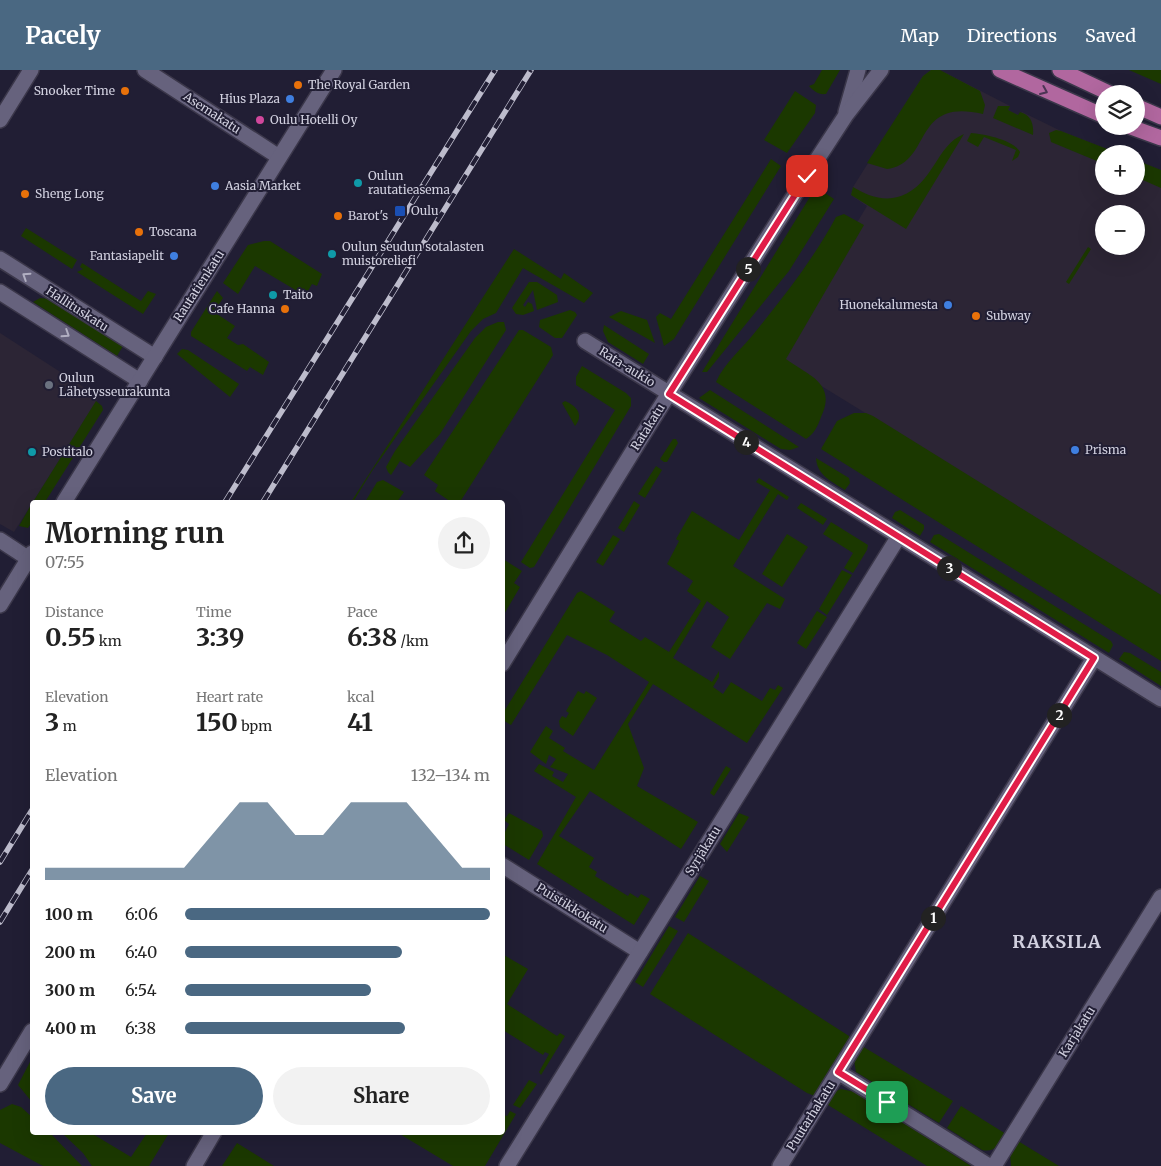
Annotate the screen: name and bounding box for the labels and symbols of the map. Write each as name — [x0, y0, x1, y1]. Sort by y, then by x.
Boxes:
place label: The Royal Garden — [308, 77, 410, 92]
marker: The Royal Garden — [292, 79, 304, 91]
place label: Snooker Time — [34, 83, 115, 98]
one-way arrow — [1039, 84, 1048, 95]
marker: Snooker Time — [119, 85, 131, 97]
street label: Asemakatu — [180, 88, 244, 137]
place label: Hius Plaza — [220, 91, 281, 106]
marker: Hius Plaza — [284, 93, 296, 105]
place label: Oulu Hotelli Oy — [270, 112, 357, 127]
marker: Oulu Hotelli Oy — [254, 114, 266, 126]
pin — [786, 155, 828, 197]
place label: Oulun rautatieasema — [368, 168, 451, 197]
marker: Oulun rautatieasema — [352, 177, 364, 189]
place label: Aasia Market — [224, 178, 301, 193]
marker: Aasia Market — [209, 180, 221, 192]
place label: Sheng Long — [35, 186, 105, 201]
marker: Sheng Long — [19, 188, 31, 200]
place label: Oulu — [411, 203, 439, 218]
marker: Oulu — [393, 204, 407, 218]
place label: Barot's — [348, 208, 388, 223]
marker: Barot's — [332, 210, 344, 222]
place label: Toscana — [149, 224, 197, 239]
marker: Toscana — [133, 226, 145, 238]
place label: Oulun seudun sotalasten muistoreliefi — [342, 239, 484, 268]
street label: Rautatienkatu — [170, 247, 227, 324]
place label: Fantasiapelit — [90, 248, 164, 263]
marker: Oulun seudun sotalasten muistoreliefi — [326, 248, 338, 260]
marker: Fantasiapelit — [168, 250, 180, 262]
pin: 5 — [736, 256, 760, 282]
one-way arrow — [22, 273, 31, 282]
street label: Hallituskatu — [43, 283, 112, 335]
place label: Taito — [283, 287, 313, 302]
marker: Taito — [267, 289, 279, 301]
place label: Huonekalumesta — [839, 297, 939, 312]
marker: Huonekalumesta — [942, 299, 954, 311]
place label: Cafe Hanna — [209, 301, 276, 316]
marker: Cafe Hanna — [279, 303, 291, 315]
place label: Subway — [986, 308, 1031, 323]
marker: Subway — [970, 310, 982, 322]
one-way arrow — [60, 328, 69, 337]
street label: Rata-aukio — [596, 343, 658, 390]
place label: Oulun Lähetysseurakunta — [59, 370, 171, 399]
marker: Oulun Lähetysseurakunta — [43, 379, 55, 391]
street label: Ratakatu — [627, 400, 668, 453]
pin: 4 — [734, 430, 758, 454]
place label: Prisma — [1085, 442, 1127, 457]
place label: Postitalo — [42, 444, 93, 459]
marker: Prisma — [1069, 444, 1081, 456]
marker: Postitalo — [26, 446, 38, 458]
pin: 3 — [936, 556, 962, 580]
pin: 2 — [1046, 702, 1072, 728]
street label: Syrjäkatu — [682, 823, 724, 878]
street label: Puistikkokatu — [534, 880, 611, 936]
pin: 1 — [920, 906, 946, 930]
district label: RAKSILA — [1012, 930, 1102, 953]
street label: Karjakatu — [1055, 1003, 1098, 1060]
street label: Puutarhakatu — [783, 1078, 838, 1153]
pin — [866, 1081, 908, 1123]

